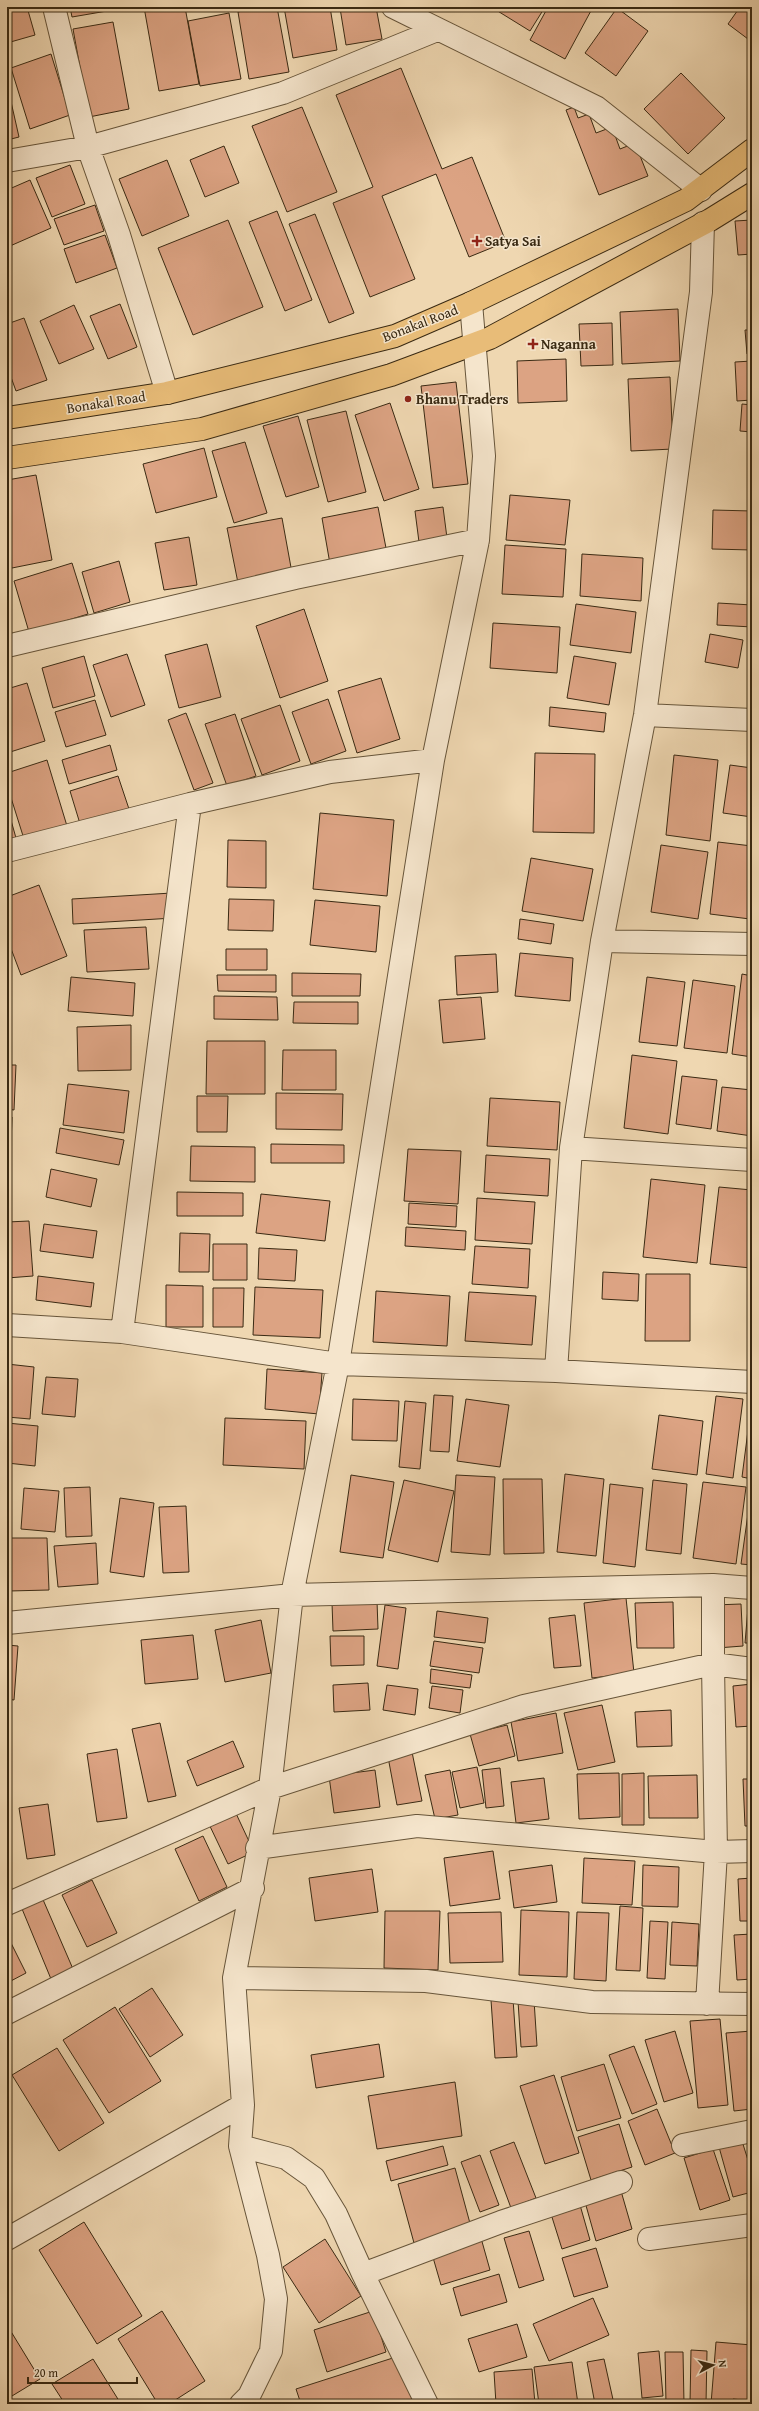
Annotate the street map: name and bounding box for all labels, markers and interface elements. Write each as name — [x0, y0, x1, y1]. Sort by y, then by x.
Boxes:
place label: Satya Sai — [485, 231, 542, 251]
marker: Satya Sai — [472, 236, 482, 246]
street label: Bonakal Road — [379, 299, 461, 347]
place label: Naganna — [541, 334, 597, 354]
marker: Naganna — [528, 339, 538, 349]
street label: Bonakal Road — [65, 386, 147, 418]
place label: Bhanu Traders — [416, 389, 509, 409]
marker: Bhanu Traders — [403, 394, 413, 404]
north arrow — [693, 2345, 733, 2385]
scale bar — [28, 2359, 137, 2385]
text: N — [715, 2359, 731, 2369]
text: 20 m — [34, 2364, 58, 2381]

